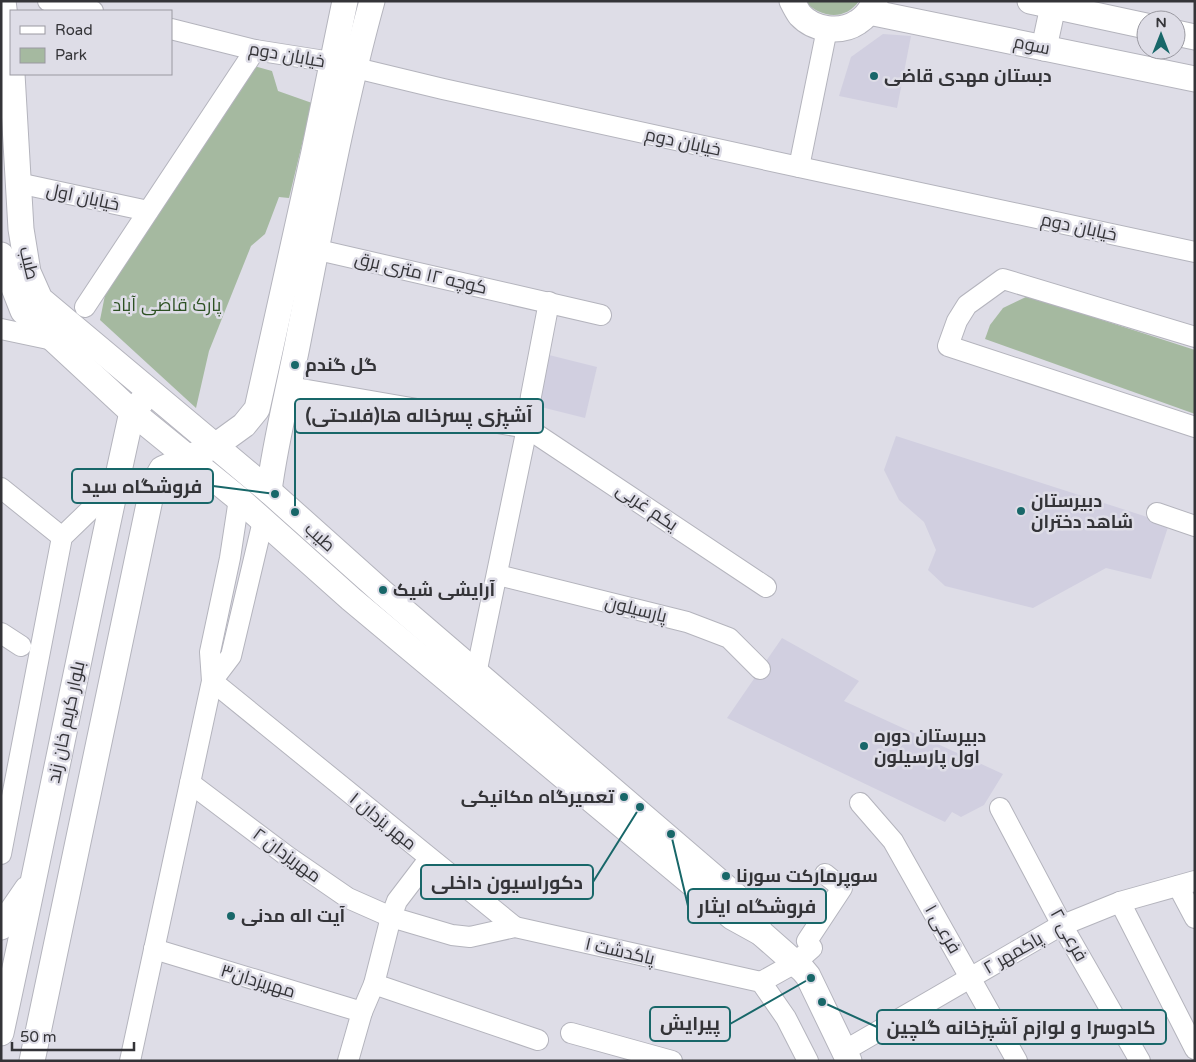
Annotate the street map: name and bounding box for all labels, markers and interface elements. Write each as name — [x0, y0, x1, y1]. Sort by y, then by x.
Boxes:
legend — [10, 10, 172, 75]
north arrow — [1136, 10, 1186, 60]
text: N — [1155, 14, 1167, 31]
text: Road — [55, 21, 93, 39]
street label: سوم — [1012, 30, 1052, 61]
street label: خیابان دوم — [247, 37, 327, 74]
text: Park — [55, 46, 87, 64]
place label: دبستان مهدی قاضی — [884, 65, 1052, 87]
marker: دبستان مهدی قاضی — [868, 70, 880, 82]
street label: خیابان دوم — [643, 123, 723, 162]
street label: خیابان اول — [45, 179, 121, 215]
street label: خیابان دوم — [1039, 208, 1119, 247]
street label: طیب — [14, 244, 44, 282]
street label: کوچه ۱۲ متری برق — [352, 247, 489, 300]
park label: پارک قاضی آباد — [113, 294, 222, 317]
place label: گل گندم — [305, 354, 377, 377]
marker: گل گندم — [289, 359, 301, 371]
callout: آشپزی پسرخاله ها(فلاحتی) — [295, 399, 543, 433]
text: آشپزی پسرخاله ها(فلاحتی) — [305, 405, 533, 429]
callout: فروشگاه سید — [72, 469, 213, 503]
text: فروشگاه سید — [82, 476, 202, 498]
street label: یکم غربی — [611, 478, 682, 537]
place label: دبیرستان شاهد دختران — [1031, 490, 1133, 533]
marker: دبیرستان شاهد دختران — [1015, 505, 1027, 517]
street label: طیب — [300, 518, 340, 556]
place label: آرایشی شیک — [393, 579, 496, 601]
marker: آرایشی شیک — [377, 584, 389, 596]
street label: پارسیلون — [603, 591, 669, 628]
street label: بلوار کریم خان زند — [42, 659, 91, 785]
place label: دبیرستان دوره اول پارسیلون — [874, 725, 986, 769]
marker: دبیرستان دوره اول پارسیلون — [858, 740, 870, 752]
place label: تعمیرگاه مکانیکی — [461, 786, 614, 808]
street label: مهر یزدان ۱ — [345, 787, 421, 855]
marker: تعمیرگاه مکانیکی — [618, 791, 630, 803]
street label: مهریزدان ۲ — [249, 823, 325, 887]
callout: دکوراسیون داخلی — [421, 865, 593, 899]
place label: سوپرمارکت سورنا — [736, 865, 878, 888]
marker: سوپرمارکت سورنا — [720, 870, 732, 882]
text: دکوراسیون داخلی — [431, 872, 583, 894]
callout: فروشگاه ایثار — [688, 889, 826, 923]
text: فروشگاه ایثار — [697, 896, 816, 918]
street label: فرعی ۱ — [920, 900, 966, 958]
place label: آیت اله مدنی — [241, 905, 346, 927]
street label: فرعی ۲ — [1046, 905, 1092, 965]
marker: آیت اله مدنی — [225, 910, 237, 922]
street label: پاکمهر ۲ — [979, 927, 1047, 980]
street label: پاکدشت ۱ — [583, 932, 657, 971]
street label: مهریزدان۳ — [218, 959, 298, 1003]
callout: پیرایش — [650, 1007, 730, 1041]
callout: کادوسرا و لوازم آشپزخانه گلچین — [877, 1010, 1166, 1044]
text: پیرایش — [660, 1013, 720, 1037]
text: کادوسرا و لوازم آشپزخانه گلچین — [887, 1017, 1155, 1041]
scale bar — [12, 1020, 135, 1052]
text: 50 m — [20, 1028, 57, 1046]

